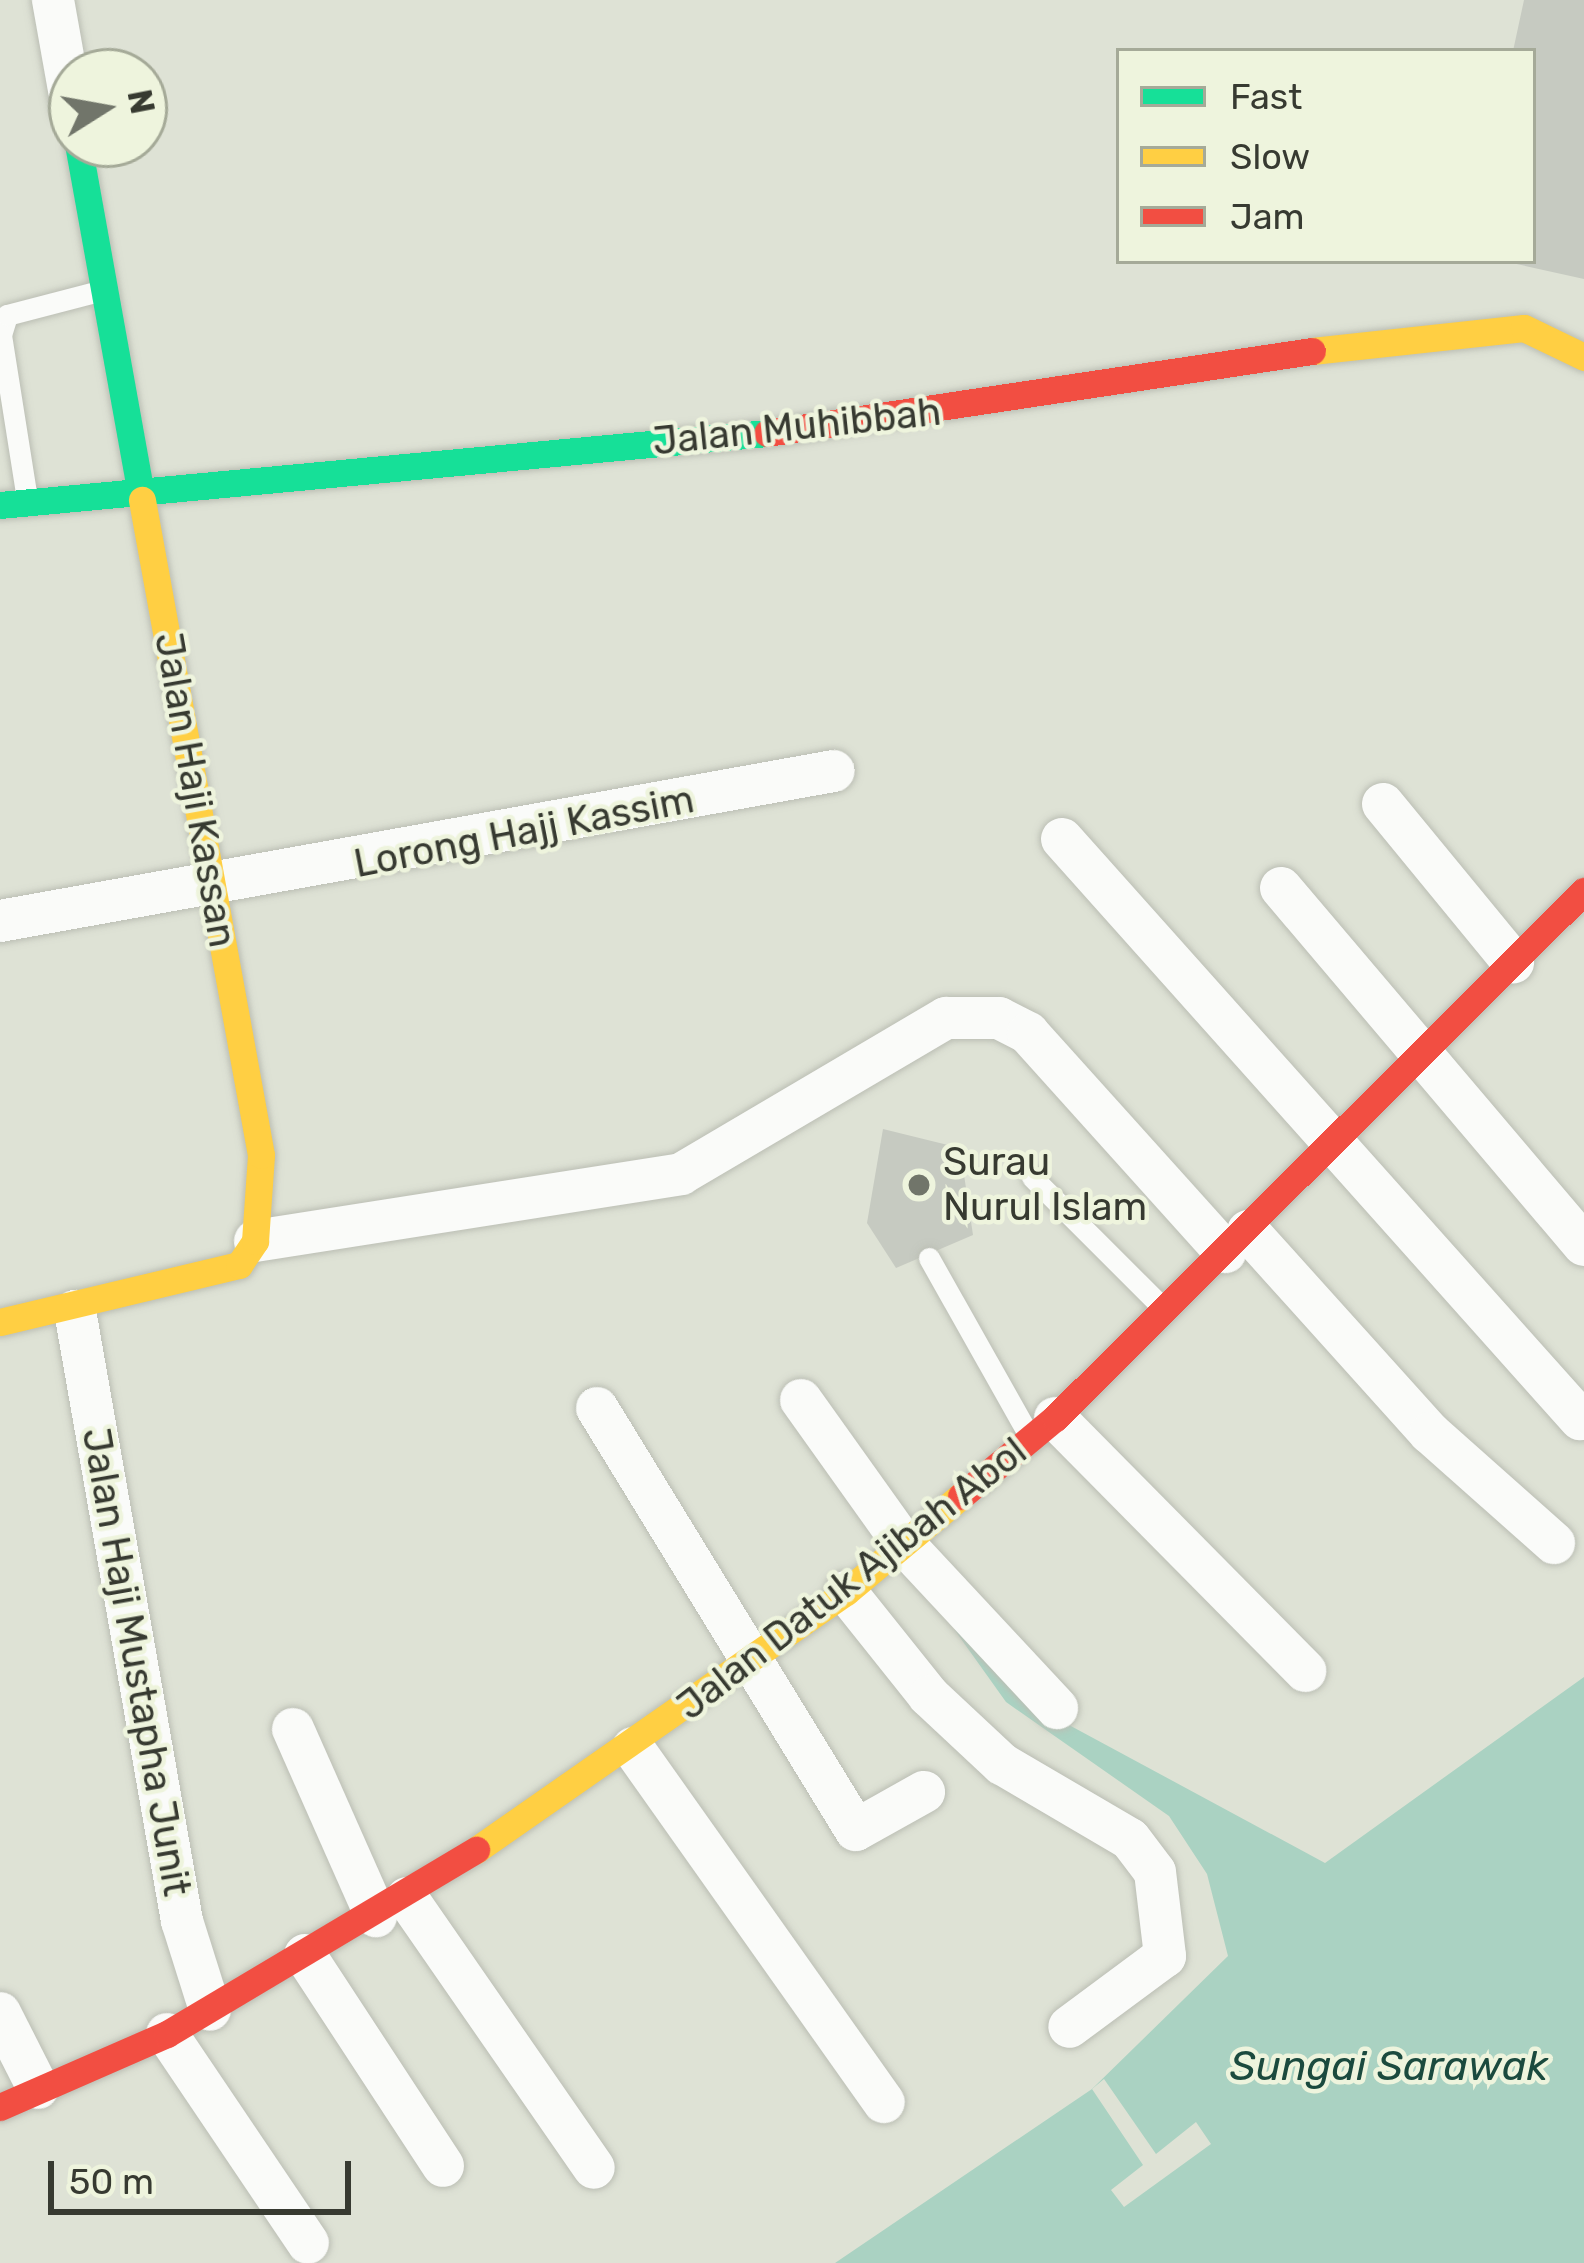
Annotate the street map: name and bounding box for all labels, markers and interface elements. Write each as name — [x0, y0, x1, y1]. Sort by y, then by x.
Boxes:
north arrow — [48, 48, 168, 168]
legend — [1116, 48, 1536, 264]
text: Fast — [1230, 75, 1302, 118]
text: N — [119, 86, 162, 117]
text: Slow — [1230, 135, 1310, 178]
text: Jam — [1230, 195, 1305, 238]
street label: Jalan Muhibbah — [651, 389, 943, 465]
street label: Jalan Haji Kassan — [144, 629, 246, 951]
street label: Lorong Hajj Kassim — [350, 776, 698, 888]
place label: Surau Nurul Islam — [943, 1140, 1147, 1231]
marker: Surau Nurul Islam — [906, 1172, 932, 1198]
street label: Jalan Haji Mustapha Junit — [72, 1424, 200, 1900]
street label: Jalan Datuk Ajibah Abol — [667, 1427, 1037, 1731]
water label: Sungai Sarawak — [1230, 2041, 1548, 2091]
scale bar — [54, 2137, 357, 2211]
text: 50 m — [69, 2160, 154, 2203]

